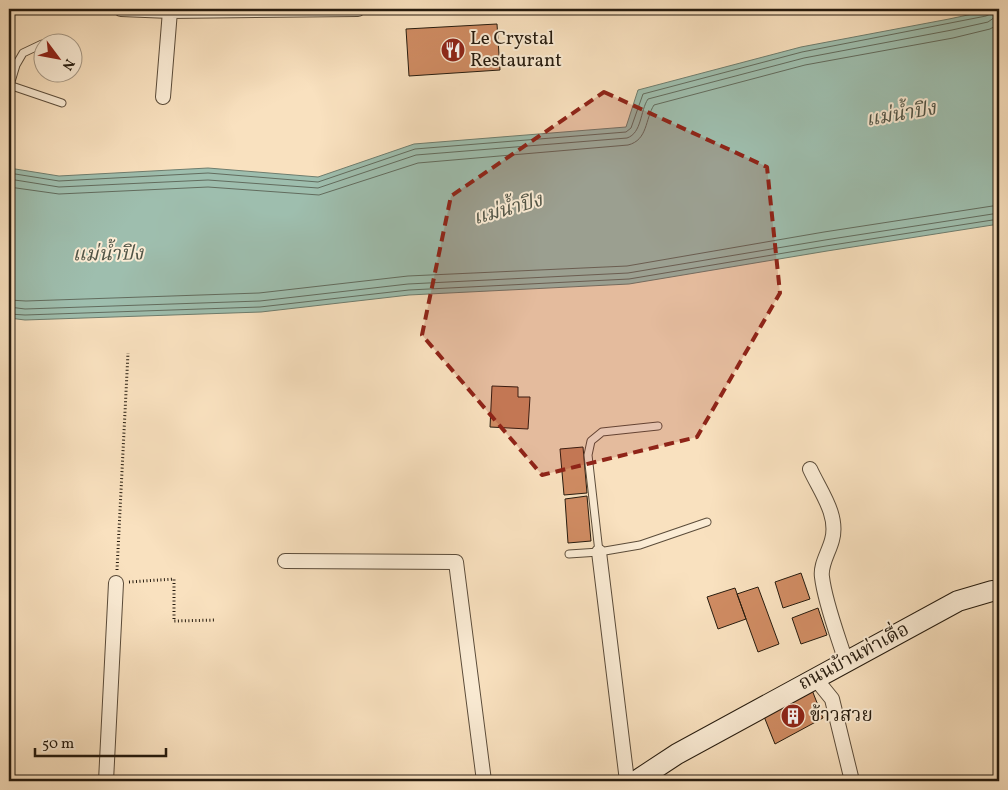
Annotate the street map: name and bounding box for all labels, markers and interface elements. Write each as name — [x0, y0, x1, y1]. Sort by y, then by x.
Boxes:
place label: Le Crystal Restaurant — [470, 26, 562, 74]
north arrow — [32, 32, 82, 82]
restaurant icon: Le Crystal Restaurant — [440, 37, 466, 63]
text: N — [57, 55, 79, 73]
water label: แม่น้ำปิง — [863, 92, 939, 135]
water label: แม่น้ำปิง — [469, 184, 547, 233]
water label: แม่น้ำปิง — [72, 237, 145, 270]
street label: ถนนบ้านท่าเดื่อ — [793, 614, 914, 697]
building icon: ข้าวสวย — [780, 703, 806, 729]
place label: ข้าวสวย — [810, 703, 873, 729]
scale bar — [35, 725, 166, 757]
text: 50 m — [42, 734, 74, 755]

